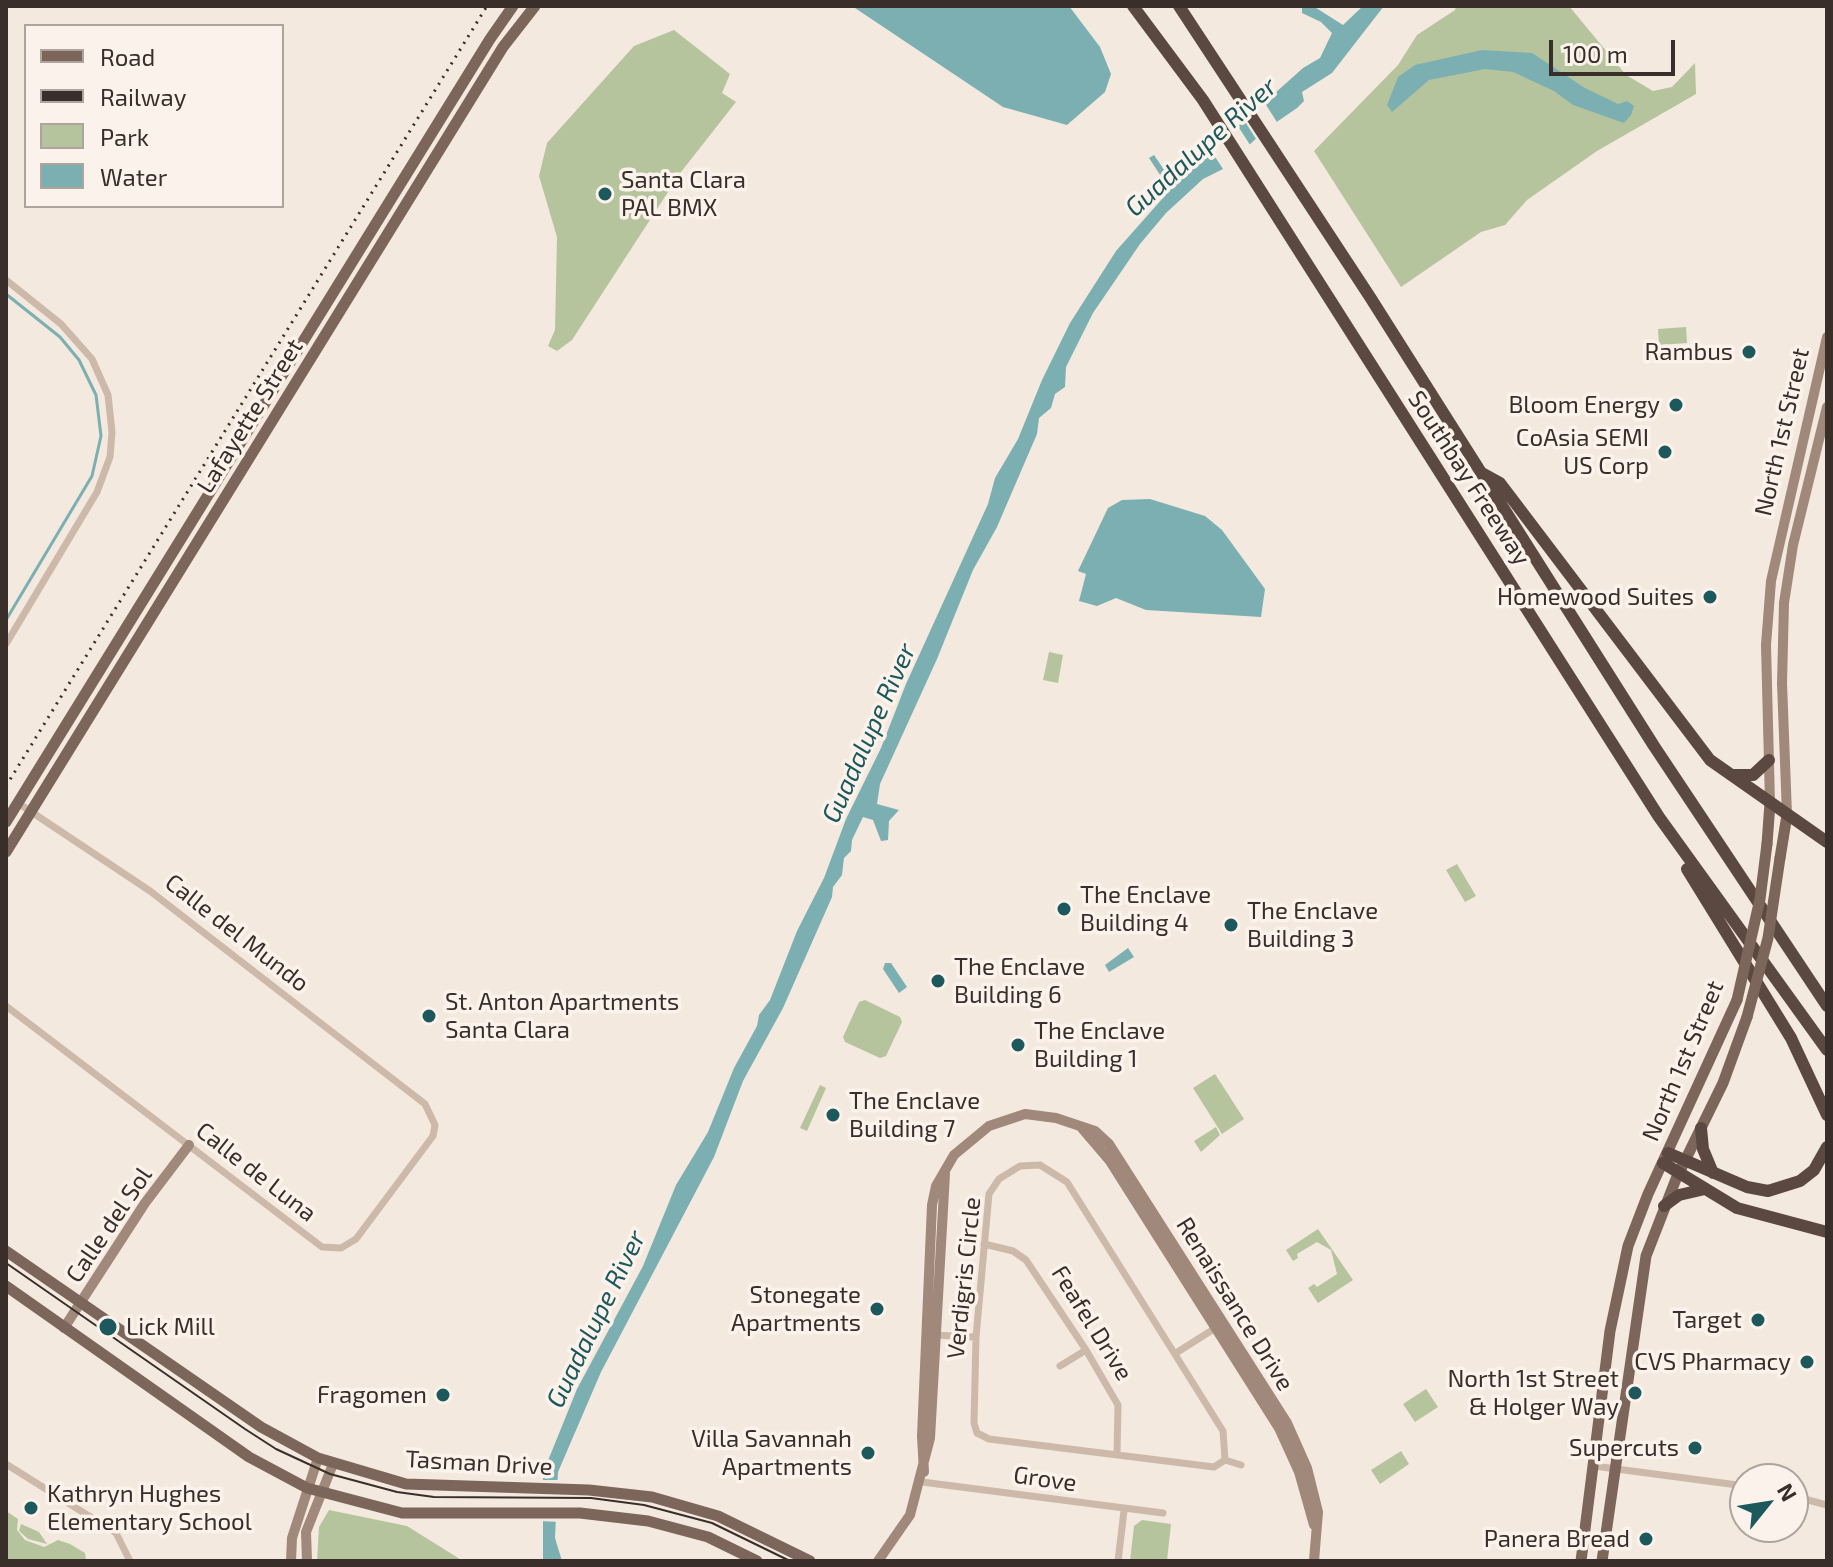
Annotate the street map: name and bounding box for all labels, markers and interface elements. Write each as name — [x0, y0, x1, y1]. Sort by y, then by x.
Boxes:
legend — [24, 24, 284, 208]
scale bar — [1553, 24, 1679, 74]
text: 100 m — [1563, 39, 1628, 68]
text: Road — [100, 42, 155, 71]
water label: Guadalupe River — [1119, 71, 1283, 223]
text: Railway — [100, 82, 186, 111]
text: Park — [100, 122, 149, 151]
text: Water — [100, 162, 167, 191]
place label: Santa Clara PAL BMX — [621, 166, 746, 222]
marker: Santa Clara PAL BMX — [596, 185, 614, 203]
street label: Lafayette Street — [191, 334, 309, 498]
place label: Rambus — [1644, 338, 1733, 366]
marker: Rambus — [1740, 343, 1758, 361]
street label: North 1st Street — [1749, 345, 1815, 519]
street label: Southbay Freeway — [1402, 385, 1536, 571]
place label: Bloom Energy — [1508, 391, 1660, 419]
marker: Bloom Energy — [1667, 396, 1685, 414]
place label: CoAsia SEMI US Corp — [1516, 424, 1649, 480]
marker: CoAsia SEMI US Corp — [1656, 443, 1674, 461]
place label: Homewood Suites — [1497, 583, 1694, 611]
marker: Homewood Suites — [1701, 588, 1719, 606]
water label: Guadalupe River — [815, 638, 923, 828]
street label: Calle del Mundo — [159, 868, 315, 998]
place label: The Enclave Building 4 — [1080, 881, 1211, 937]
place label: The Enclave Building 3 — [1247, 897, 1378, 953]
marker: The Enclave Building 4 — [1055, 900, 1073, 918]
marker: The Enclave Building 3 — [1222, 916, 1240, 934]
place label: The Enclave Building 6 — [954, 953, 1085, 1009]
marker: The Enclave Building 6 — [929, 972, 947, 990]
street label: North 1st Street — [1636, 976, 1730, 1146]
place label: St. Anton Apartments Santa Clara — [445, 988, 679, 1044]
marker: St. Anton Apartments Santa Clara — [420, 1007, 438, 1025]
place label: The Enclave Building 1 — [1034, 1017, 1165, 1073]
marker: The Enclave Building 1 — [1009, 1036, 1027, 1054]
place label: The Enclave Building 7 — [849, 1087, 980, 1143]
marker: The Enclave Building 7 — [824, 1106, 842, 1124]
street label: Calle de Luna — [190, 1116, 322, 1228]
street label: Calle del Sol — [60, 1162, 158, 1288]
street label: Verdigris Circle — [941, 1195, 987, 1361]
street label: Renaissance Drive — [1170, 1212, 1300, 1396]
water label: Guadalupe River — [540, 1225, 652, 1413]
street label: Feafel Drive — [1045, 1260, 1139, 1386]
place label: Stonegate Apartments — [731, 1281, 861, 1337]
marker: Stonegate Apartments — [868, 1300, 886, 1318]
place label: Target — [1672, 1306, 1742, 1334]
marker: Target — [1749, 1311, 1767, 1329]
place label: Lick Mill — [126, 1313, 215, 1341]
marker: Lick Mill — [97, 1316, 119, 1338]
place label: CVS Pharmacy — [1634, 1348, 1791, 1376]
marker: CVS Pharmacy — [1798, 1353, 1816, 1371]
place label: North 1st Street & Holger Way — [1447, 1365, 1619, 1421]
place label: Fragomen — [317, 1381, 427, 1409]
marker: North 1st Street & Holger Way — [1626, 1384, 1644, 1402]
marker: Fragomen — [434, 1386, 452, 1404]
place label: Villa Savannah Apartments — [691, 1425, 852, 1481]
place label: Supercuts — [1569, 1434, 1679, 1462]
marker: Supercuts — [1686, 1439, 1704, 1457]
marker: Villa Savannah Apartments — [859, 1444, 877, 1462]
street label: Tasman Drive — [405, 1445, 553, 1481]
street label: Grove — [1012, 1460, 1078, 1498]
north arrow — [1729, 1463, 1809, 1543]
text: N — [1773, 1479, 1803, 1505]
place label: Kathryn Hughes Elementary School — [47, 1480, 252, 1536]
marker: Kathryn Hughes Elementary School — [22, 1499, 40, 1517]
place label: Panera Bread — [1484, 1525, 1630, 1553]
marker: Panera Bread — [1637, 1530, 1655, 1548]

